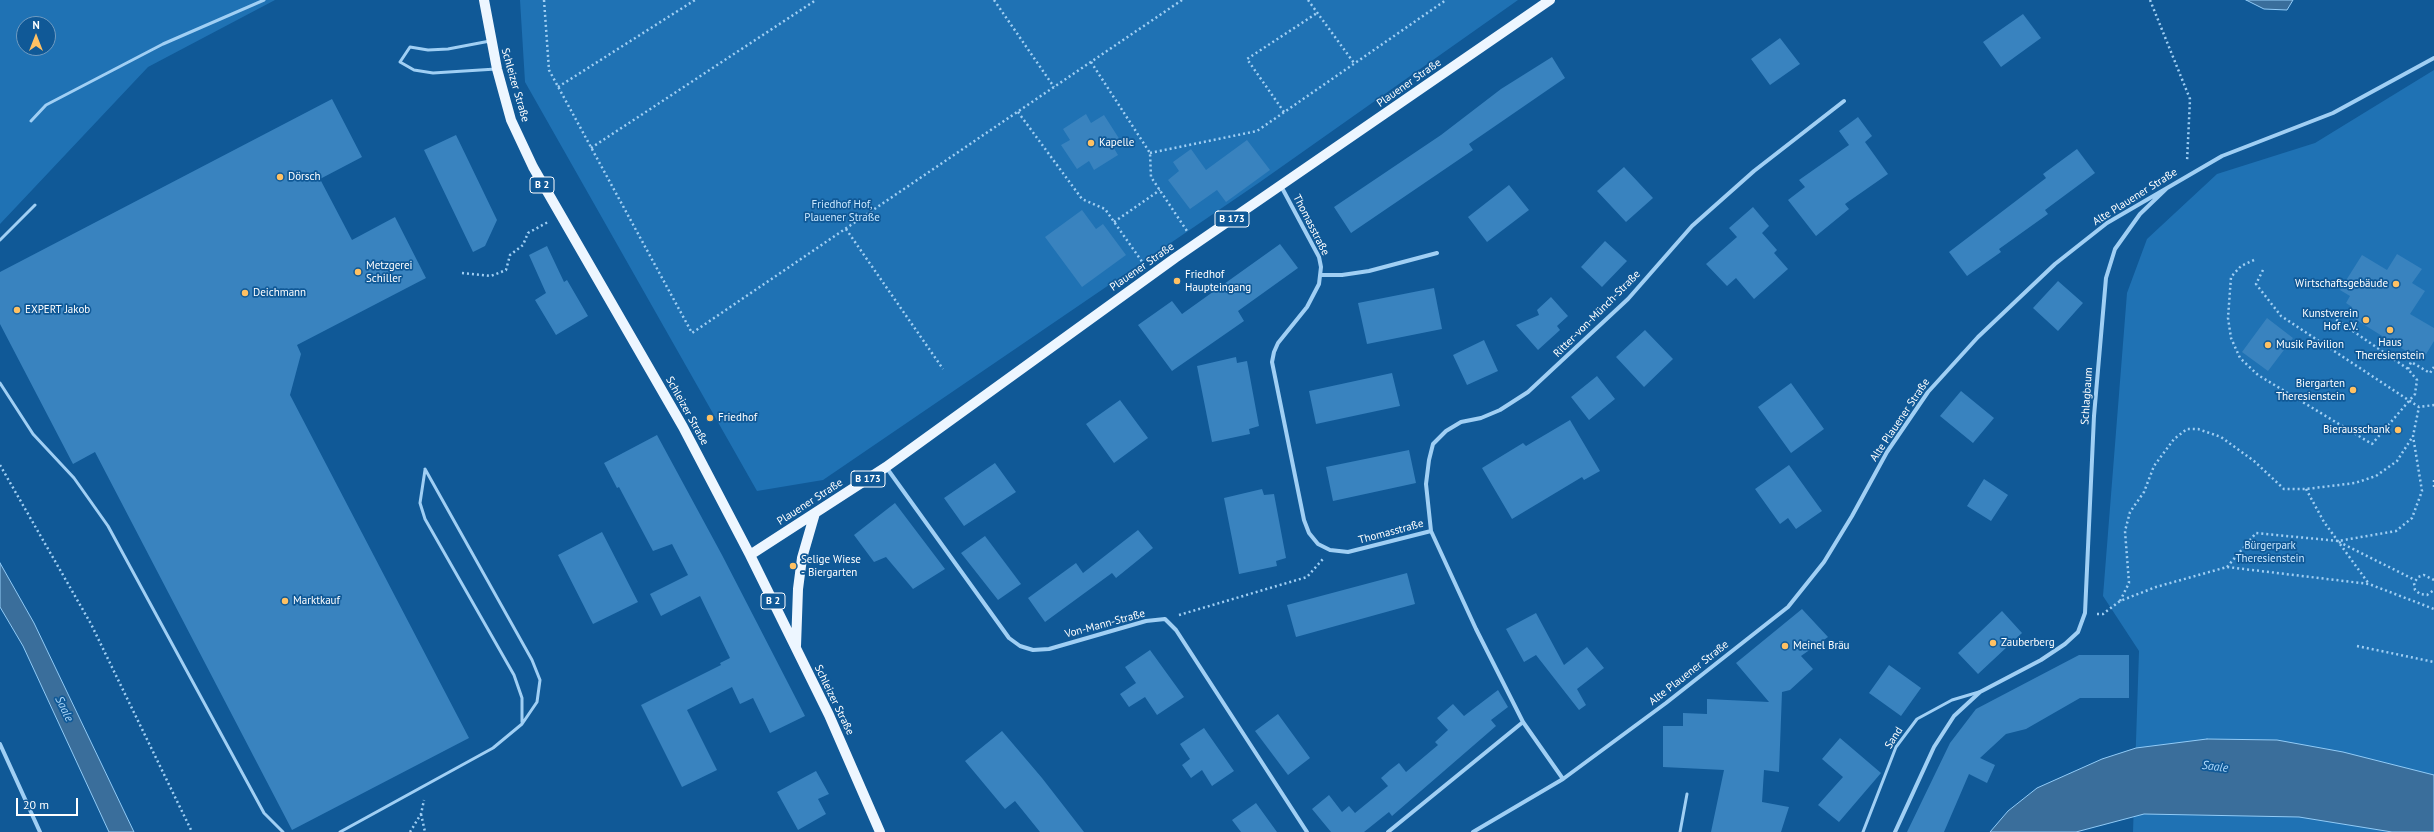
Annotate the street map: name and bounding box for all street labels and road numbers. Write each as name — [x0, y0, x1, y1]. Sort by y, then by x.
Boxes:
street label: Schleizer Straße — [498, 46, 532, 124]
street label: Plauener Straße — [1374, 56, 1444, 110]
street label: Alte Plauener Straße — [2090, 166, 2180, 228]
road number: B 2 — [530, 177, 554, 193]
street label: Thomasstraße — [1290, 192, 1332, 258]
road number: B 173 — [1215, 211, 1249, 227]
street label: Plauener Straße — [1107, 240, 1177, 294]
street label: Ritter-von-Münch-Straße — [1551, 268, 1643, 360]
street label: Schlagbaum — [2078, 367, 2096, 425]
street label: Schleizer Straße — [663, 374, 711, 448]
street label: Alte Plauener Straße — [1867, 376, 1933, 464]
road number: B 173 — [851, 471, 885, 487]
street label: Plauener Straße — [775, 476, 845, 528]
street label: Thomasstraße — [1357, 517, 1425, 547]
road number: B 2 — [761, 593, 785, 609]
street label: Von-Mann-Straße — [1063, 607, 1147, 641]
street label: Alte Plauener Straße — [1647, 638, 1731, 708]
street label: Schleizer Straße — [811, 663, 857, 737]
street label: Sand — [1882, 725, 1906, 751]

